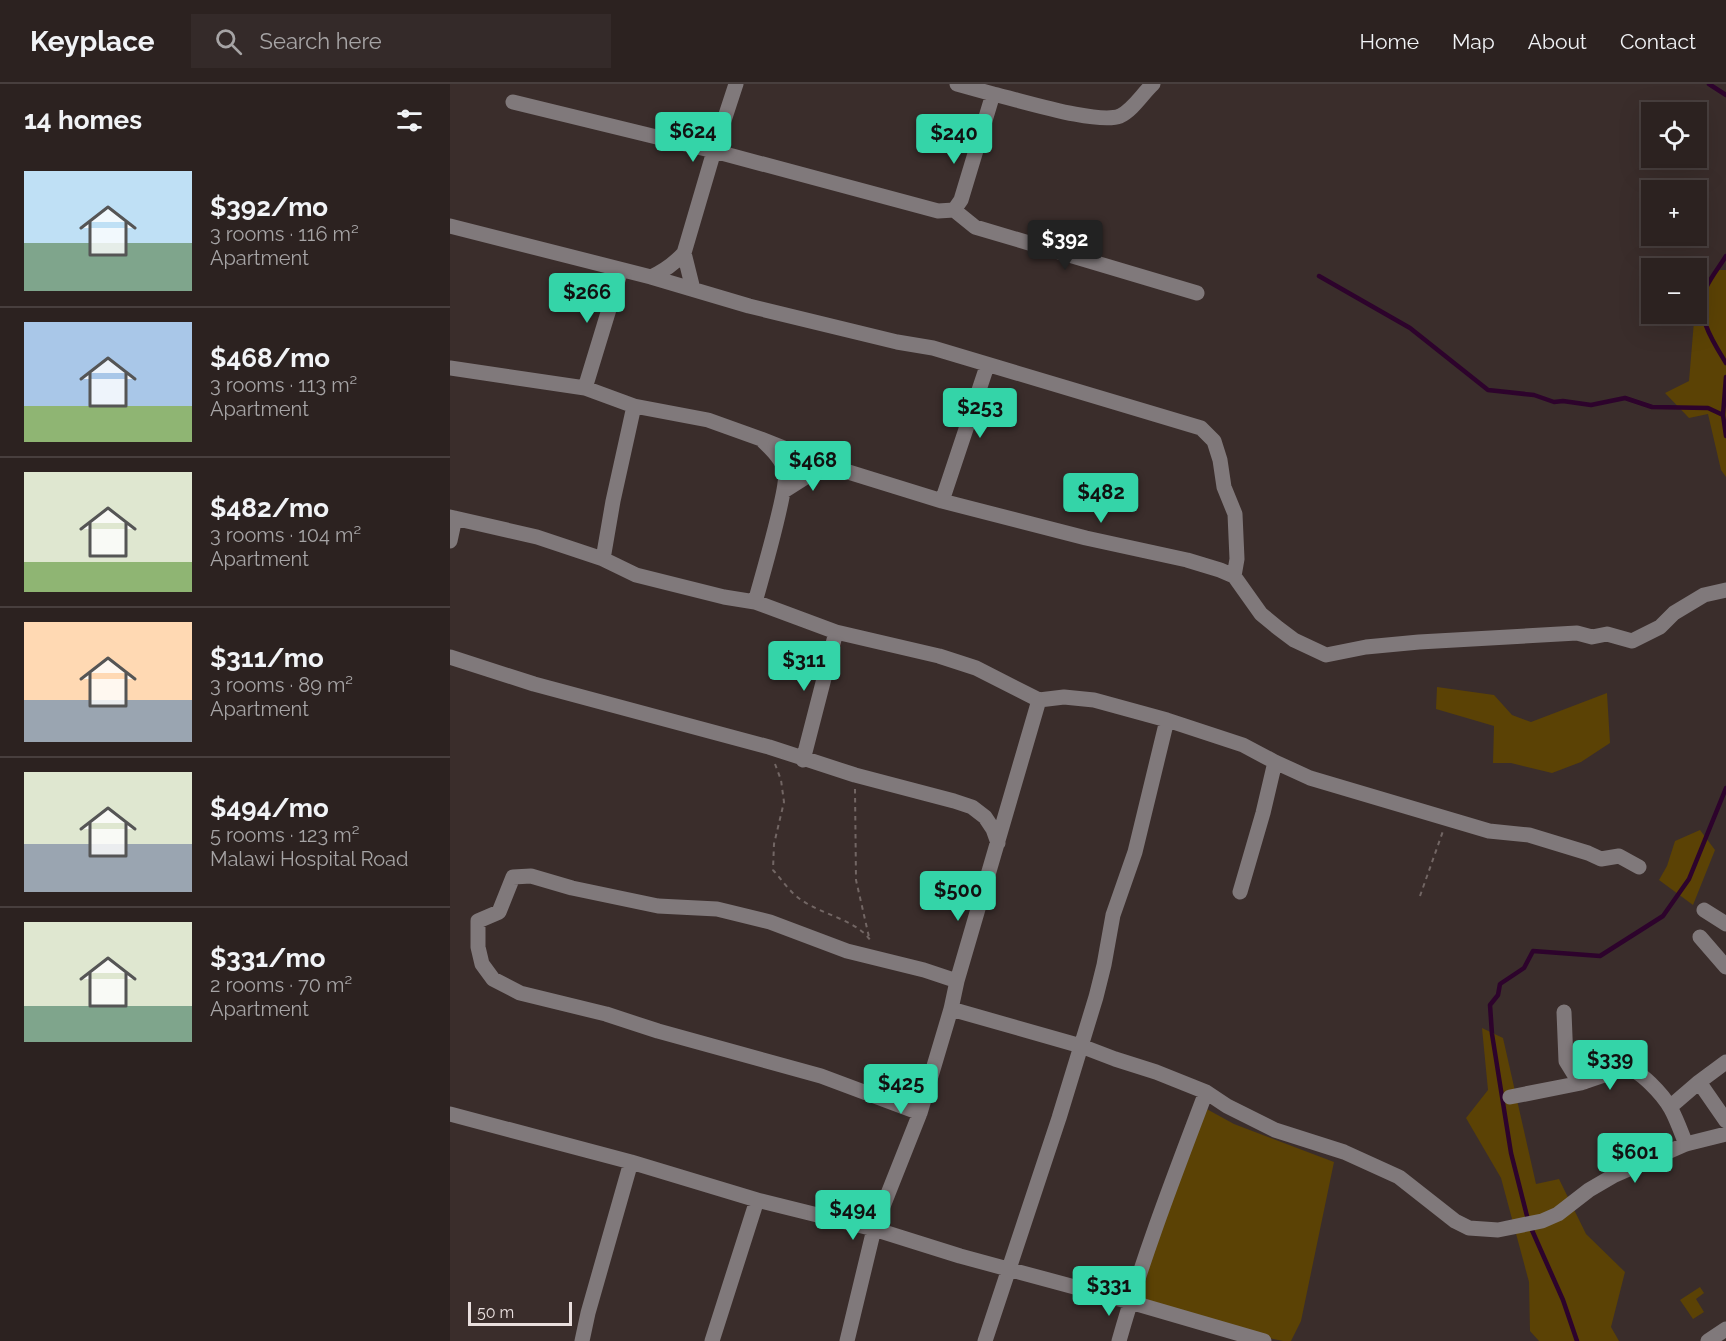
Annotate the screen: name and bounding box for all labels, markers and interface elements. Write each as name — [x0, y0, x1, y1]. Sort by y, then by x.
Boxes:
search box — [191, 14, 611, 68]
text: Keyplace — [30, 25, 155, 58]
icon: search — [212, 25, 245, 58]
text: Search here — [260, 28, 382, 54]
text: Home — [1360, 29, 1419, 54]
text: Map — [1452, 29, 1495, 54]
text: About — [1528, 29, 1587, 54]
text: Contact — [1620, 29, 1696, 54]
map controls — [1641, 102, 1707, 324]
button: locate — [1641, 102, 1707, 168]
icon: filters — [393, 104, 426, 137]
text: 14 homes — [24, 105, 142, 135]
pin: $624 — [657, 112, 729, 163]
pin: $240 — [918, 114, 990, 165]
text: $624 — [669, 119, 717, 143]
text: $240 — [930, 121, 978, 145]
button: + — [1641, 180, 1707, 246]
text: $392/mo — [210, 192, 328, 222]
icon: home — [72, 195, 144, 267]
pin: $392 — [1029, 220, 1101, 271]
text: 3 rooms · 116 m² — [210, 222, 359, 246]
text: $392 — [1042, 227, 1088, 251]
text: Apartment — [210, 246, 309, 270]
button: − — [1641, 258, 1707, 324]
pin: $266 — [551, 273, 623, 324]
text: $266 — [563, 280, 611, 304]
text: $468/mo — [210, 343, 330, 373]
icon: home — [72, 346, 144, 418]
text: 3 rooms · 113 m² — [210, 373, 357, 397]
pin: $253 — [944, 388, 1016, 439]
text: $253 — [957, 395, 1003, 419]
text: Apartment — [210, 397, 309, 421]
pin: $468 — [777, 441, 849, 492]
text: $468 — [789, 448, 837, 472]
pin: $482 — [1065, 473, 1137, 524]
text: $482 — [1077, 480, 1125, 504]
text: $482/mo — [210, 493, 329, 523]
icon: home — [72, 496, 144, 568]
text: 3 rooms · 104 m² — [210, 523, 361, 547]
text: Apartment — [210, 547, 309, 571]
pin: $311 — [768, 641, 840, 692]
text: $311/mo — [210, 643, 324, 673]
icon: home — [72, 646, 144, 718]
text: $311 — [782, 648, 826, 672]
text: 3 rooms · 89 m² — [210, 673, 353, 697]
text: Apartment — [210, 697, 309, 721]
text: $494/mo — [210, 793, 329, 823]
icon: home — [72, 796, 144, 868]
text: 5 rooms · 123 m² — [210, 823, 359, 847]
text: Malawi Hospital Road — [210, 847, 408, 871]
pin: $500 — [922, 871, 994, 922]
text: $500 — [934, 878, 982, 902]
text: $331/mo — [210, 943, 325, 973]
icon: home — [72, 946, 144, 1018]
text: 2 rooms · 70 m² — [210, 973, 352, 997]
text: Apartment — [210, 997, 309, 1021]
pin: $339 — [1574, 1040, 1646, 1091]
text: $339 — [1587, 1047, 1633, 1071]
pin: $425 — [865, 1064, 937, 1115]
text: $425 — [878, 1071, 924, 1095]
pin: $601 — [1599, 1133, 1671, 1184]
text: $601 — [1612, 1140, 1658, 1164]
pin: $494 — [817, 1190, 889, 1241]
text: $494 — [829, 1197, 877, 1221]
pin: $331 — [1073, 1266, 1145, 1317]
text: $331 — [1087, 1273, 1131, 1297]
scale bar — [468, 1299, 572, 1326]
text: 50 m — [477, 1303, 514, 1322]

